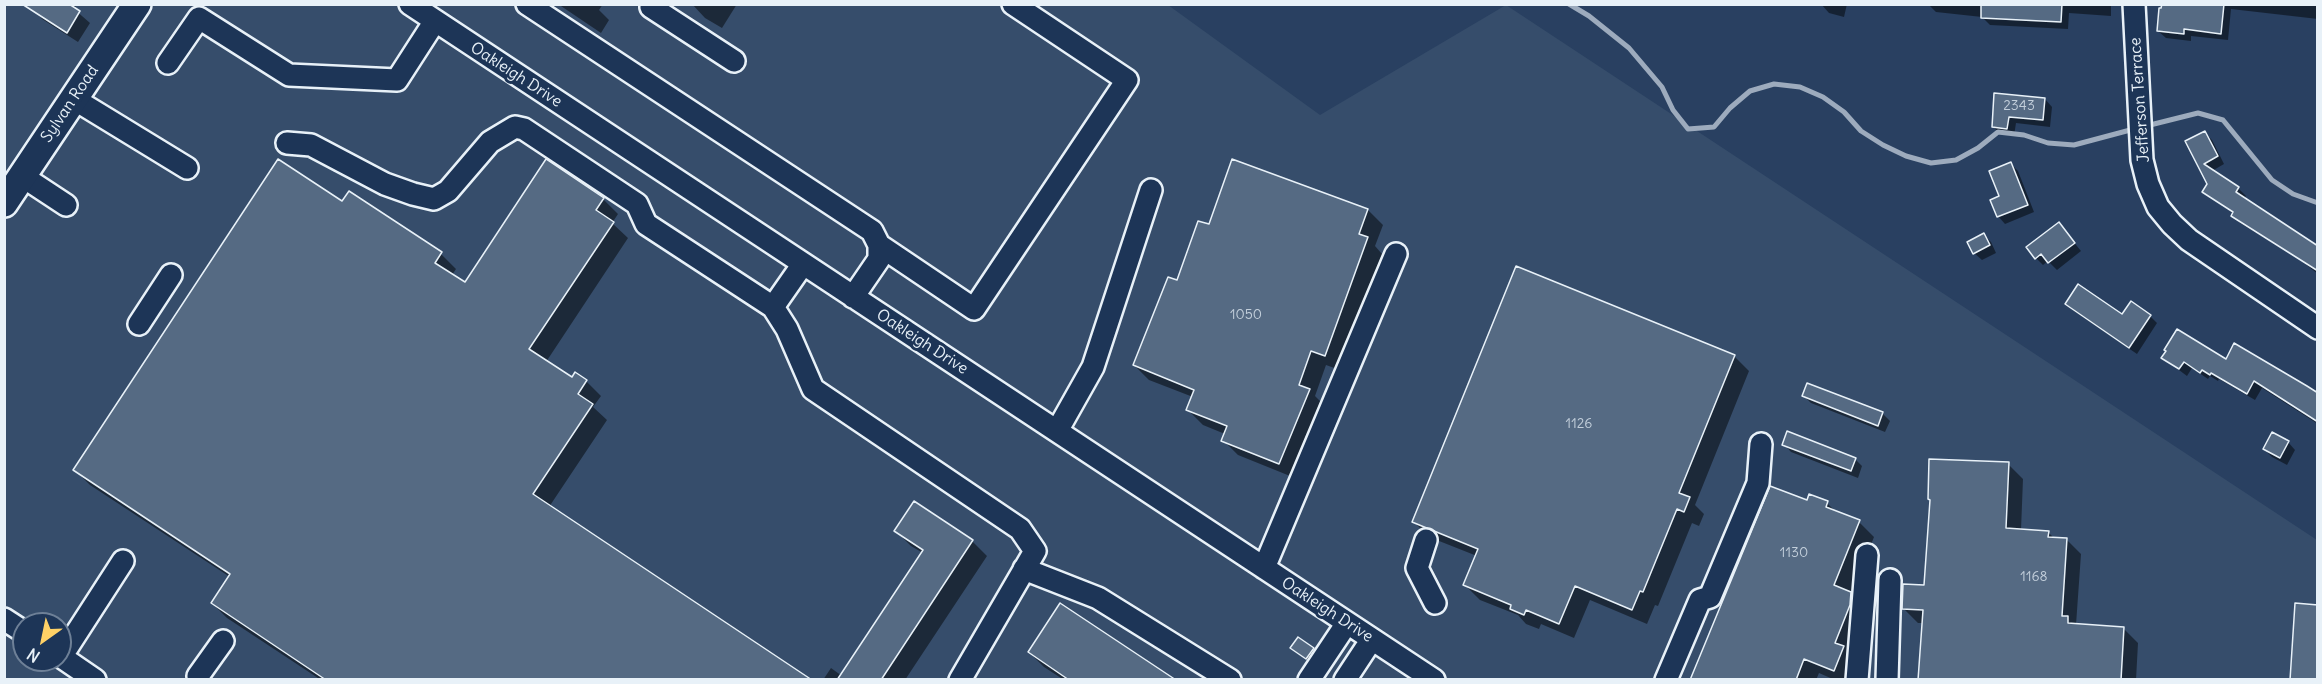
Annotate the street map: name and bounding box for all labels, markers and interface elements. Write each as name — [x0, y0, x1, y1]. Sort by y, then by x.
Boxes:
street label: Jefferson Terrace — [2126, 37, 2154, 163]
street label: Oakleigh Drive — [467, 38, 565, 112]
street label: Sylvan Road — [37, 62, 103, 146]
house number: 2343 — [2003, 98, 2035, 114]
street label: Oakleigh Drive — [873, 305, 971, 379]
house number: 1050 — [1230, 307, 1262, 323]
house number: 1126 — [1566, 416, 1592, 432]
house number: 1130 — [1780, 545, 1808, 561]
house number: 1168 — [2020, 569, 2048, 585]
street label: Oakleigh Drive — [1278, 573, 1376, 647]
north arrow — [12, 612, 72, 672]
text: N — [23, 644, 43, 667]

